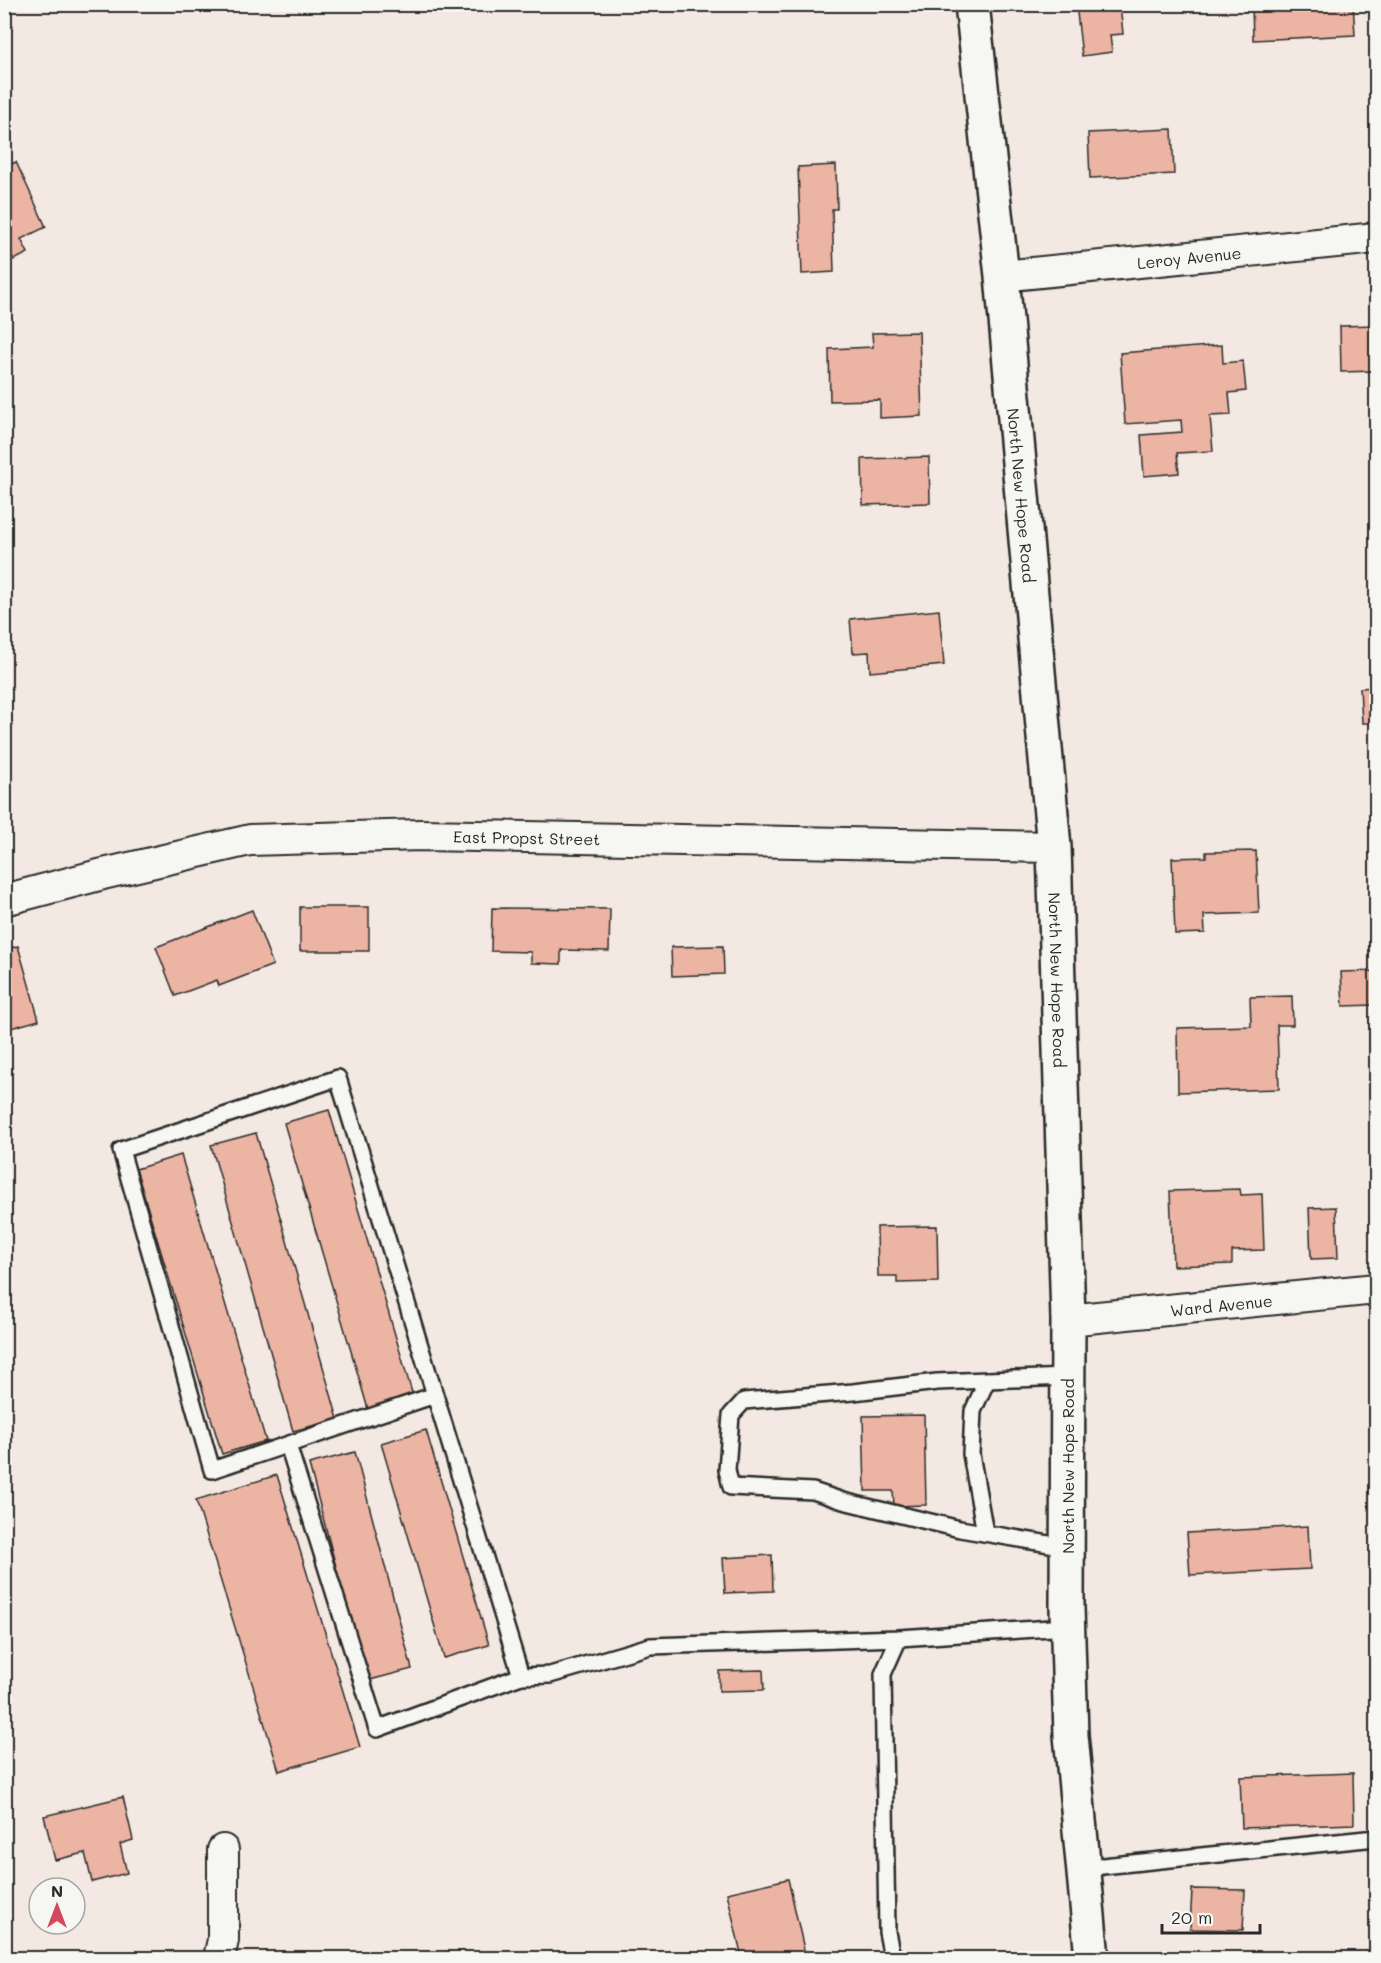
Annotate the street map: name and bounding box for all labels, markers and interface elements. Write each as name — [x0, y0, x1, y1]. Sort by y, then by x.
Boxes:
street label: Leroy Avenue — [1136, 241, 1242, 273]
street label: North New Hope Road — [1004, 407, 1040, 584]
street label: East Propst Street — [453, 825, 600, 849]
street label: North New Hope Road — [1045, 892, 1071, 1068]
street label: Ward Avenue — [1169, 1289, 1273, 1320]
street label: North New Hope Road — [1057, 1378, 1078, 1554]
north arrow — [27, 1876, 87, 1936]
text: N — [51, 1880, 63, 1901]
scale bar — [1162, 1897, 1260, 1935]
text: 20 m — [1171, 1905, 1212, 1929]

